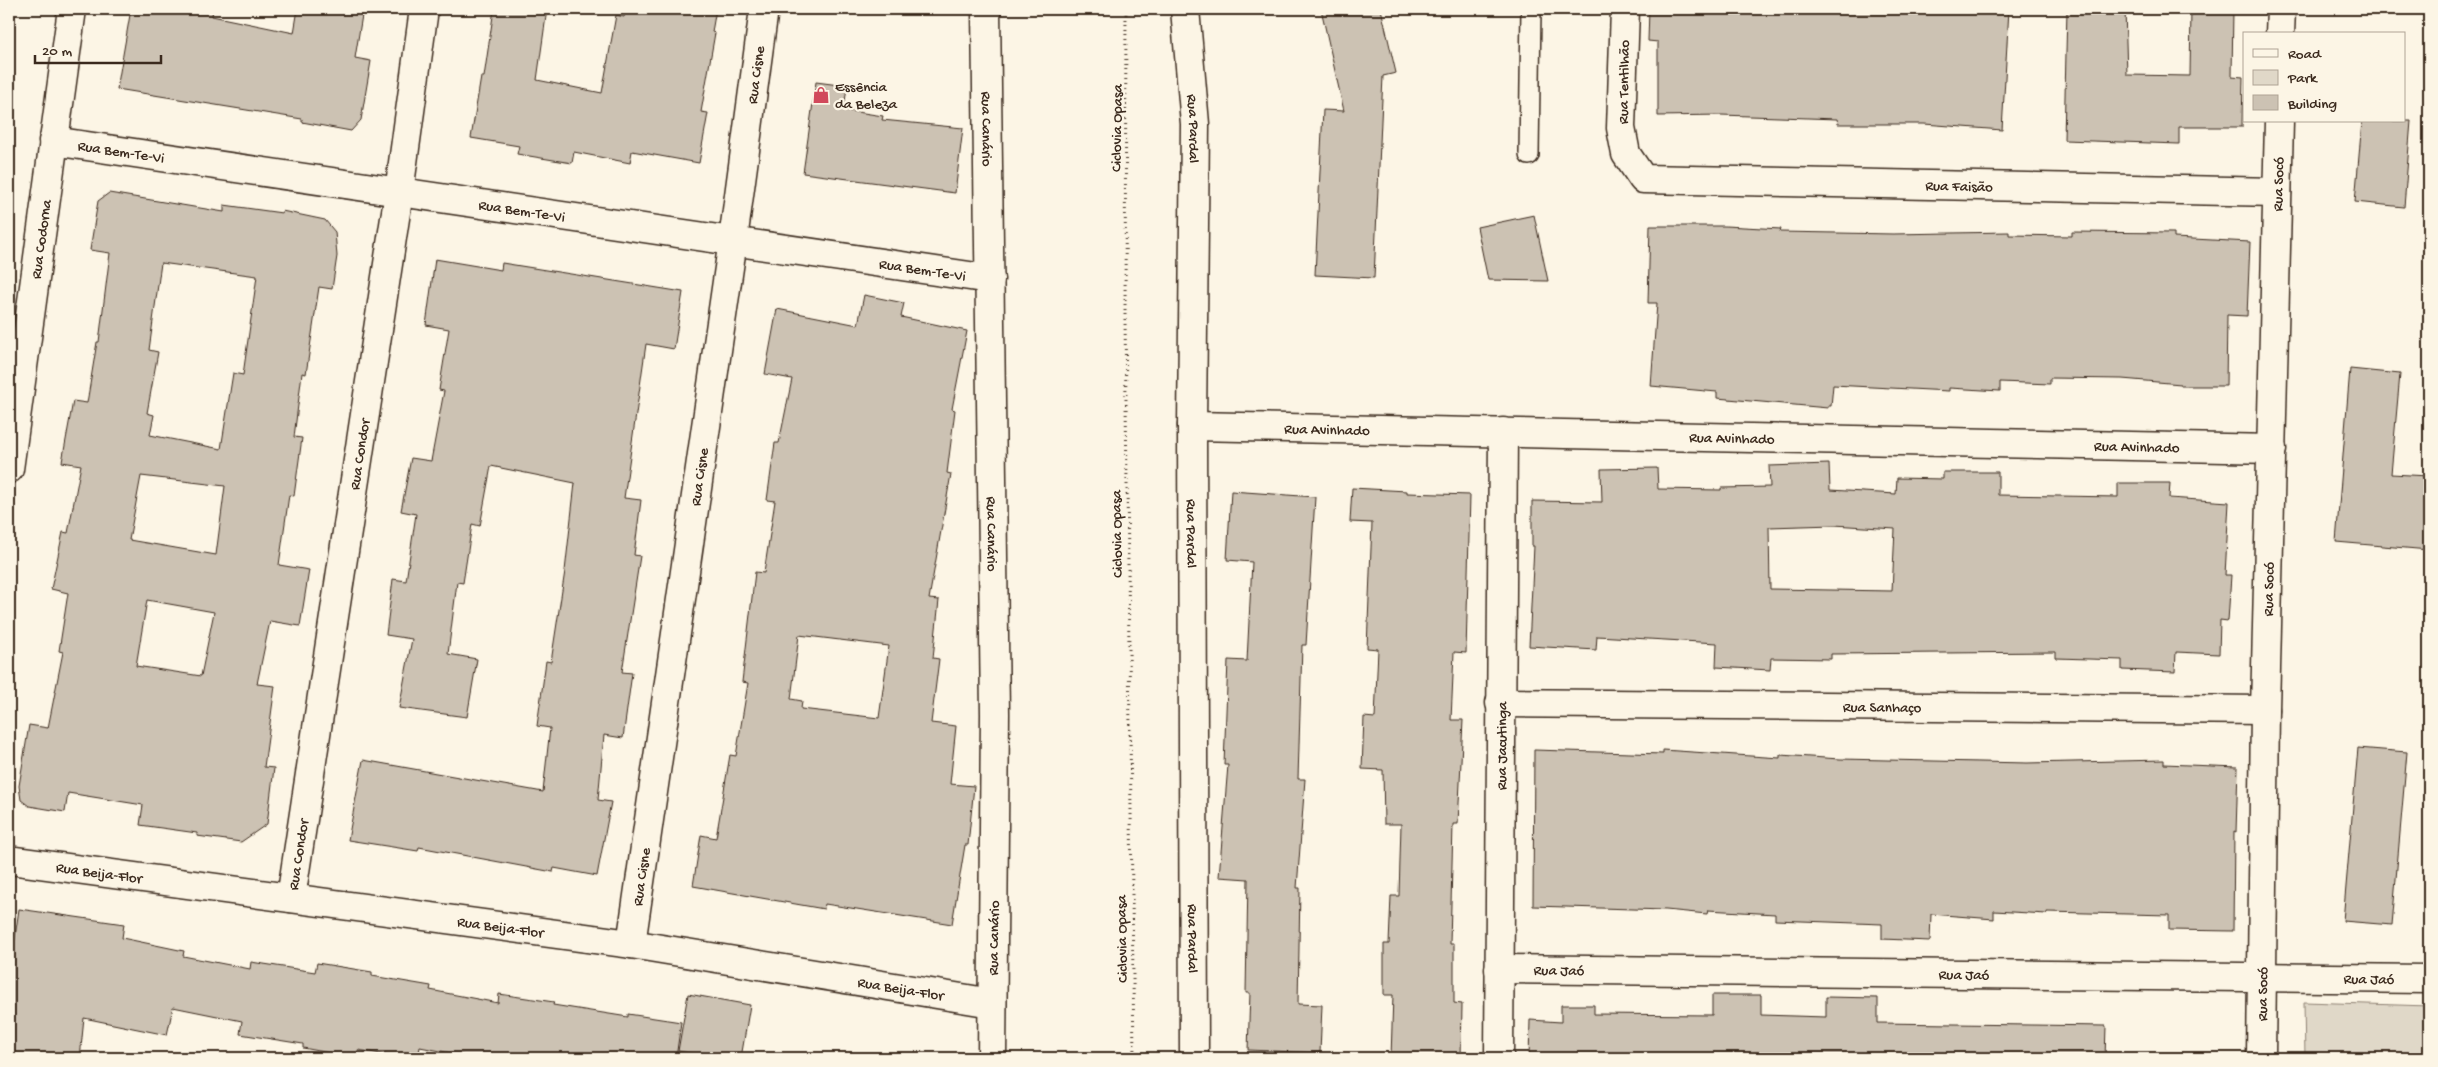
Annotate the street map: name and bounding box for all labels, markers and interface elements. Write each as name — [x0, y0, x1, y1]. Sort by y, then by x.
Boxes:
scale bar — [35, 32, 161, 64]
legend — [2243, 32, 2406, 122]
street label: Rua Tentilhão — [1615, 40, 1635, 124]
text: 20 m — [42, 43, 72, 61]
street label: Rua Cisne — [744, 45, 770, 105]
text: Road — [2288, 46, 2322, 64]
text: Park — [2287, 70, 2318, 88]
place label: Essência da Beleza — [835, 79, 898, 114]
street label: Ciclovia Opasa — [1108, 83, 1128, 172]
shop icon: Essência da Beleza — [811, 85, 831, 105]
street label: Rua Canário — [976, 91, 995, 167]
street label: Rua Pardal — [1181, 93, 1202, 163]
text: Building — [2287, 96, 2337, 114]
street label: Rua Bem-Te-Vi — [76, 138, 166, 168]
street label: Rua Socó — [2270, 157, 2289, 212]
street label: Rua Faisão — [1925, 178, 1993, 197]
street label: Rua Bem-Te-Vi — [477, 197, 566, 227]
street label: Rua Codorna — [28, 198, 57, 280]
street label: Rua Bem-Te-Vi — [878, 256, 967, 286]
street label: Rua Condor — [347, 416, 375, 491]
street label: Rua Avinhado — [1284, 421, 1370, 441]
street label: Rua Avinhado — [1689, 430, 1775, 449]
street label: Rua Avinhado — [2094, 438, 2180, 458]
street label: Rua Cisne — [688, 447, 714, 507]
street label: Ciclovia Opasa — [1108, 489, 1128, 578]
street label: Rua Canário — [981, 496, 1000, 572]
street label: Rua Pardal — [1181, 499, 1199, 568]
street label: Rua Socó — [2260, 561, 2280, 617]
street label: Rua Sanhaço — [1843, 699, 1922, 718]
street label: Rua Jacutinga — [1494, 701, 1512, 790]
street label: Rua Condor — [285, 816, 314, 892]
street label: Rua Cisne — [630, 846, 656, 907]
street label: Rua Beija-Flor — [55, 859, 145, 889]
street label: Ciclovia Opasa — [1113, 894, 1133, 983]
street label: Rua Canário — [985, 900, 1005, 976]
street label: Rua Pardal — [1183, 904, 1201, 973]
street label: Rua Beija-Flor — [456, 914, 546, 943]
street label: Rua Jaó — [1533, 962, 1585, 981]
street label: Rua Socó — [2254, 966, 2273, 1021]
street label: Rua Jaó — [1938, 967, 1990, 985]
street label: Rua Jaó — [2343, 971, 2395, 990]
street label: Rua Beija-Flor — [856, 974, 947, 1006]

